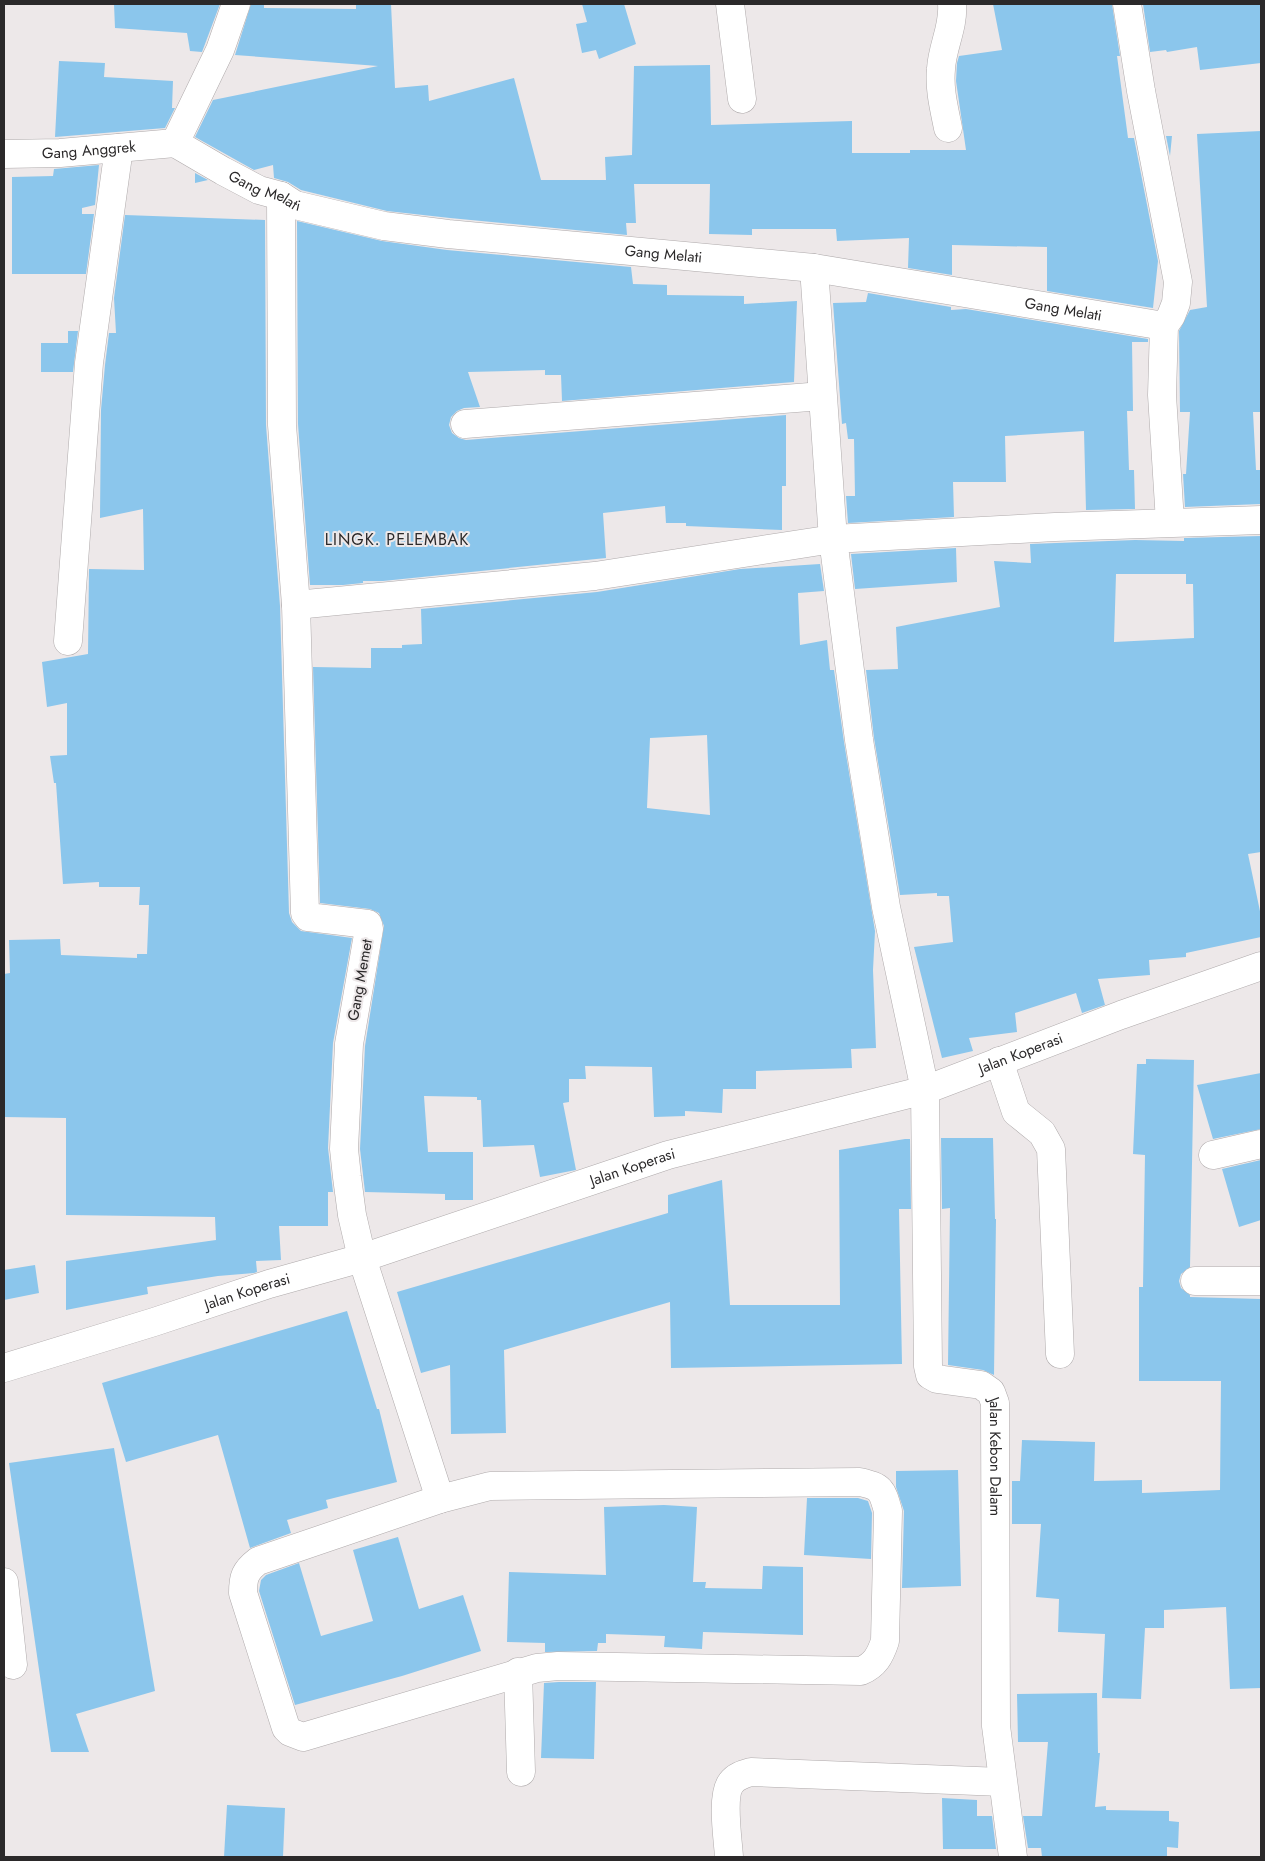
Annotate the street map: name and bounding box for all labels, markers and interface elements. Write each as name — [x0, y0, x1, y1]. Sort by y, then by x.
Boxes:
street label: Gang Anggrek — [42, 135, 137, 164]
street label: Gang Melati — [224, 165, 303, 217]
street label: Gang Melati — [624, 239, 703, 269]
street label: Gang Melati — [1023, 292, 1104, 327]
district label: LINGK. PELEMBAK — [325, 528, 469, 551]
street label: Gang Memet — [342, 937, 378, 1023]
street label: Jalan Koperasi — [973, 1027, 1066, 1080]
street label: Jalan Koperasi — [585, 1143, 677, 1192]
street label: Jalan Koperasi — [200, 1268, 293, 1316]
street label: Jalan Kebon Dalam — [982, 1392, 1006, 1516]

